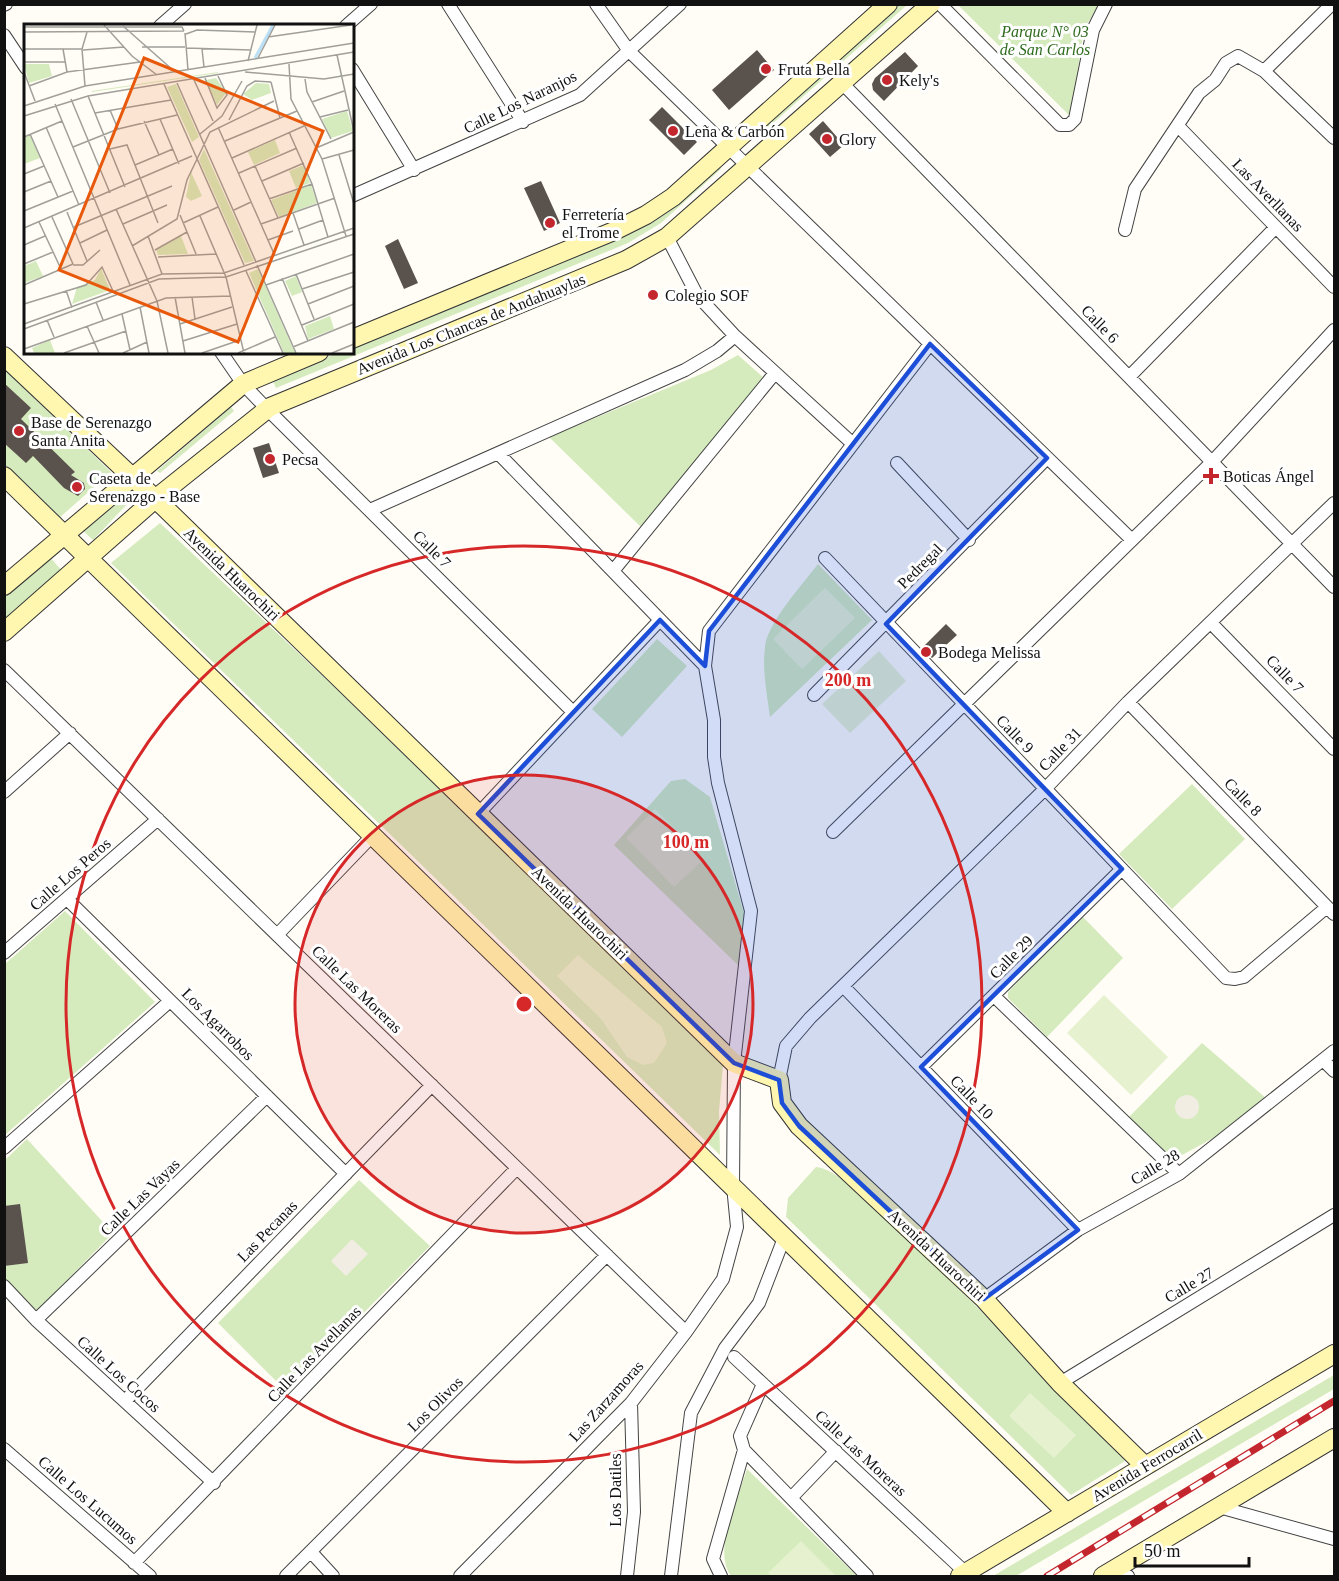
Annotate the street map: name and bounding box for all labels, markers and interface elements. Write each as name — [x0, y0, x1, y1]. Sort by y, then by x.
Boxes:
park label: Parque N° 03 de San Carlos — [1000, 23, 1090, 58]
inset map — [24, 24, 354, 354]
place label: Fruta Bella — [778, 61, 850, 78]
marker: Fruta Bella — [759, 62, 773, 76]
street label: Calle Los Naranjos — [461, 67, 580, 138]
place label: Kely's — [899, 72, 939, 90]
marker: Kely's — [880, 73, 894, 87]
place label: Leña & Carbón — [685, 123, 785, 140]
marker: Leña & Carbón — [666, 124, 680, 138]
place label: Glory — [839, 131, 876, 149]
marker: Glory — [820, 132, 834, 146]
street label: Las Averllanas — [1229, 155, 1307, 235]
place label: Ferretería el Trome — [562, 206, 624, 241]
marker: Ferretería el Trome — [543, 216, 557, 230]
street label: Avenida Los Chancas de Andahuaylas — [354, 270, 588, 379]
place label: Colegio SOF — [665, 287, 749, 305]
marker: Colegio SOF — [646, 288, 660, 302]
street label: Calle 6 — [1078, 302, 1122, 346]
place label: Base de Serenazgo Santa Anita — [31, 414, 152, 449]
marker: Base de Serenazgo Santa Anita — [12, 424, 26, 438]
place label: Pecsa — [282, 451, 318, 468]
marker: Pecsa — [263, 452, 277, 466]
place label: Boticas Ángel — [1223, 467, 1315, 486]
marker: Boticas Ángel — [1204, 469, 1218, 483]
place label: Caseta de Serenazgo - Base — [89, 470, 200, 506]
marker: Caseta de Serenazgo - Base — [70, 480, 84, 494]
street label: Avenida Huarochiri — [181, 524, 284, 624]
street label: Calle 7 — [410, 527, 454, 571]
street label: Pedregal — [894, 540, 947, 593]
place label: Bodega Melissa — [938, 644, 1041, 662]
marker: Bodega Melissa — [919, 645, 933, 659]
street label: Calle 7 — [1263, 652, 1307, 696]
text: 200 m — [825, 670, 871, 690]
street label: Calle 9 — [993, 712, 1037, 756]
street label: Calle 31 — [1035, 724, 1085, 774]
street label: Calle 8 — [1221, 775, 1265, 819]
text: 100 m — [663, 832, 709, 852]
street label: Calle Los Peros — [26, 834, 114, 914]
street label: Avenida Huarochiri — [529, 863, 632, 963]
street label: Calle 29 — [986, 932, 1036, 982]
street label: Calle Las Moreras — [309, 942, 405, 1036]
street label: Los Agarrobos — [178, 985, 257, 1064]
centre of rings — [514, 994, 534, 1014]
street label: Calle 10 — [947, 1072, 997, 1122]
street label: Calle 28 — [1128, 1146, 1182, 1188]
street label: Calle Las Vayas — [97, 1155, 184, 1240]
street label: Las Pecanas — [234, 1197, 300, 1265]
street label: Avenida Huarochiri — [885, 1206, 989, 1305]
street label: Calle 27 — [1162, 1264, 1216, 1306]
street label: Calle Las Avellanas — [264, 1302, 364, 1406]
street label: Calle Los Cocos — [74, 1332, 164, 1416]
street label: Las Zarzamoras — [565, 1357, 647, 1445]
street label: Los Olivos — [404, 1373, 466, 1435]
street label: Calle Las Moreras — [812, 1406, 910, 1500]
street label: Avenida Ferrocarril — [1089, 1425, 1206, 1505]
street label: Calle Los Lucumos — [35, 1452, 141, 1548]
street label: Los Datiles — [607, 1453, 624, 1527]
scale bar — [1135, 1530, 1249, 1568]
text: 50 m — [1144, 1541, 1181, 1561]

